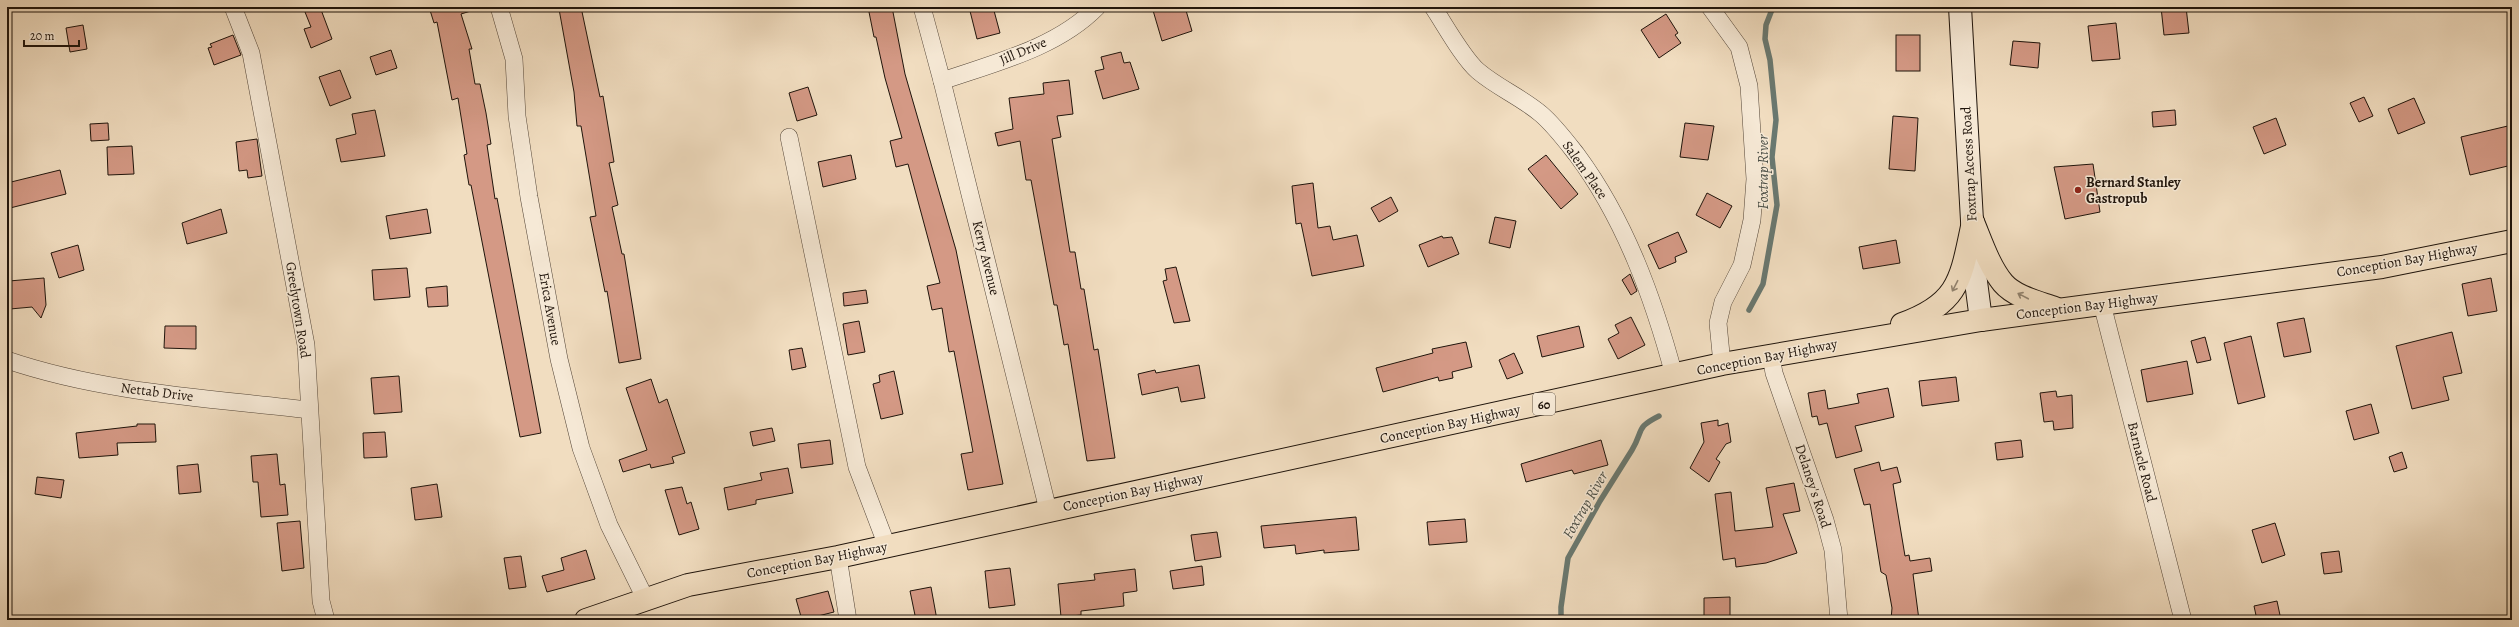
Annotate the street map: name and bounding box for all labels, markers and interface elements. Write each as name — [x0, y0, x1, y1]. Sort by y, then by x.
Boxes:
scale bar — [24, 22, 79, 48]
text: 20 m — [30, 28, 54, 44]
street label: Jill Drive — [997, 33, 1049, 69]
street label: Foxtrap Access Road — [1956, 105, 1982, 222]
water label: Foxtrap River — [1753, 134, 1773, 209]
street label: Salem Place — [1558, 137, 1612, 203]
place label: Bernard Stanley Gastropub — [2086, 173, 2181, 208]
marker: Bernard Stanley Gastropub — [2073, 185, 2083, 195]
street label: Kerry Avenue — [968, 219, 1004, 297]
street label: Conception Bay Highway — [2335, 238, 2480, 282]
street label: Greelytown Road — [281, 260, 315, 360]
street label: Erica Avenue — [534, 271, 566, 347]
one-way arrow — [1951, 280, 1959, 292]
street label: Conception Bay Highway — [2015, 288, 2160, 324]
one-way arrow — [2018, 292, 2030, 300]
street label: Conception Bay Highway — [1695, 334, 1840, 380]
street label: Nettab Drive — [120, 378, 194, 406]
road number: 60 — [1533, 393, 1555, 415]
street label: Conception Bay Highway — [1378, 400, 1523, 448]
street label: Barnacle Road — [2123, 420, 2161, 505]
street label: Delaney's Road — [1791, 442, 1836, 531]
water label: Foxtrap River — [1558, 467, 1613, 542]
street label: Conception Bay Highway — [1061, 468, 1206, 516]
street label: Conception Bay Highway — [745, 537, 890, 583]

